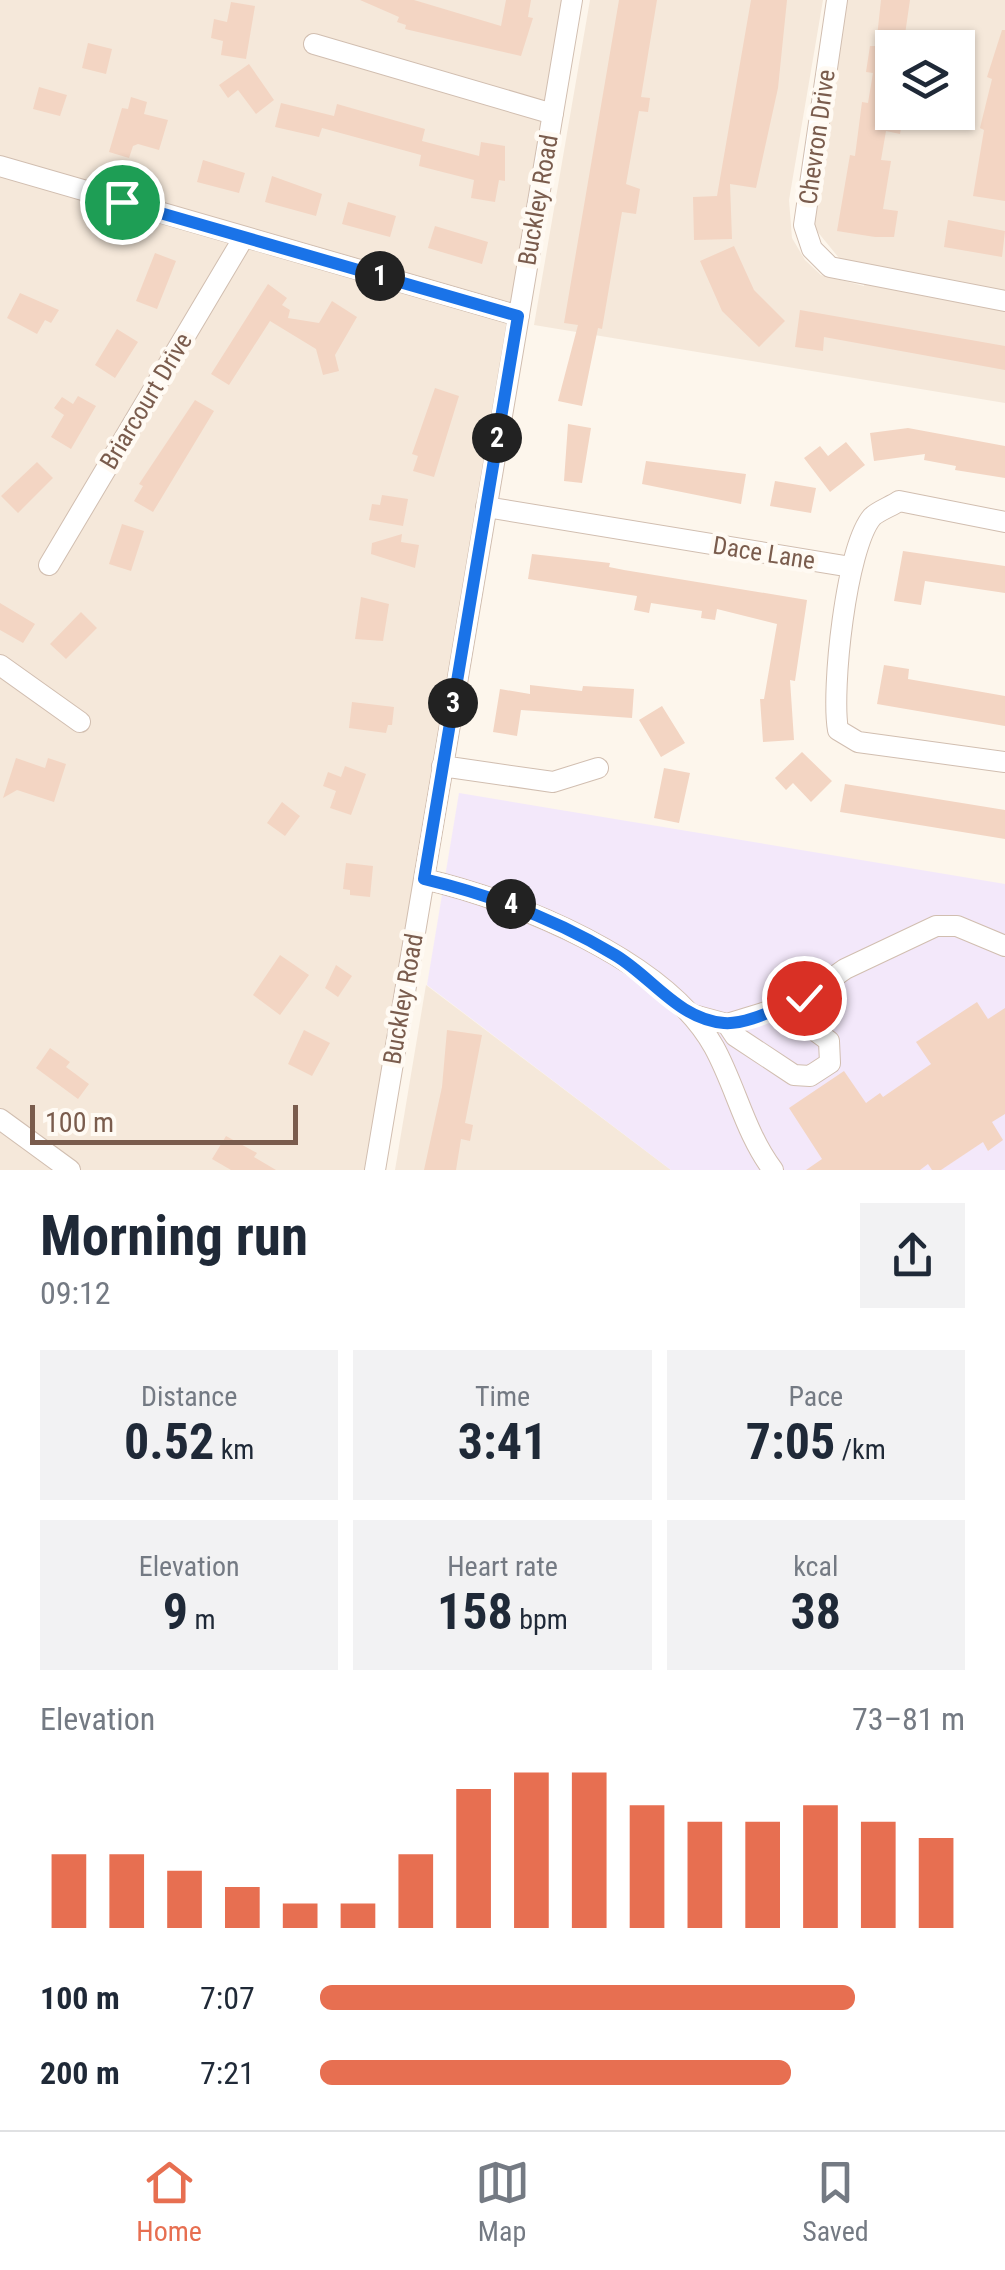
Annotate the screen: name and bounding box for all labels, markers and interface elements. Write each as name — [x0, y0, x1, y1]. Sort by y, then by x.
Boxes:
map controls — [875, 30, 975, 130]
button: layers — [875, 30, 975, 130]
street label: Chevron Drive — [793, 68, 841, 206]
street label: Buckley Road — [512, 132, 564, 268]
pin — [80, 160, 165, 245]
icon: arrive — [95, 175, 150, 230]
pin: 1 — [355, 251, 405, 301]
text: 1 — [373, 259, 387, 292]
street label: Briarcourt Drive — [94, 328, 198, 474]
pin: 2 — [472, 413, 522, 463]
text: 2 — [490, 421, 504, 454]
street label: Dace Lane — [711, 531, 817, 575]
pin: 3 — [428, 678, 478, 728]
text: 3 — [446, 686, 460, 719]
pin: 4 — [486, 879, 536, 929]
text: 4 — [504, 887, 518, 920]
street label: Buckley Road — [377, 931, 429, 1067]
pin — [762, 956, 847, 1041]
icon: check — [777, 971, 832, 1026]
scale bar — [30, 1100, 298, 1144]
text: 100 m — [45, 1106, 114, 1139]
button: share — [860, 1203, 965, 1308]
text: Morning run — [40, 1204, 308, 1268]
text: 09:12 — [40, 1274, 111, 1312]
text: Distance — [141, 1380, 237, 1413]
text: Time — [475, 1380, 530, 1413]
text: Pace — [788, 1380, 843, 1413]
text: 0.52 — [124, 1413, 214, 1471]
text: 3:41 — [458, 1413, 547, 1471]
text: 7:05 — [746, 1413, 835, 1471]
text: km — [214, 1433, 254, 1466]
text: /km — [835, 1433, 886, 1466]
text: Elevation — [139, 1550, 240, 1583]
text: Heart rate — [447, 1550, 558, 1583]
text: kcal — [793, 1550, 838, 1583]
text: 9 — [163, 1583, 188, 1641]
text: 158 — [437, 1583, 513, 1641]
text: 38 — [791, 1583, 841, 1641]
text: m — [188, 1603, 216, 1636]
text: bpm — [513, 1603, 568, 1636]
text: Elevation — [40, 1700, 155, 1738]
text: 73–81 m — [852, 1700, 965, 1738]
text: 100 m — [40, 1979, 120, 2017]
text: 7:07 — [200, 1979, 255, 2017]
text: 200 m — [40, 2054, 120, 2092]
text: 7:21 — [200, 2054, 255, 2092]
tab: Home — [136, 2155, 202, 2248]
tab: Map — [475, 2155, 530, 2248]
tab: Saved — [802, 2155, 869, 2248]

